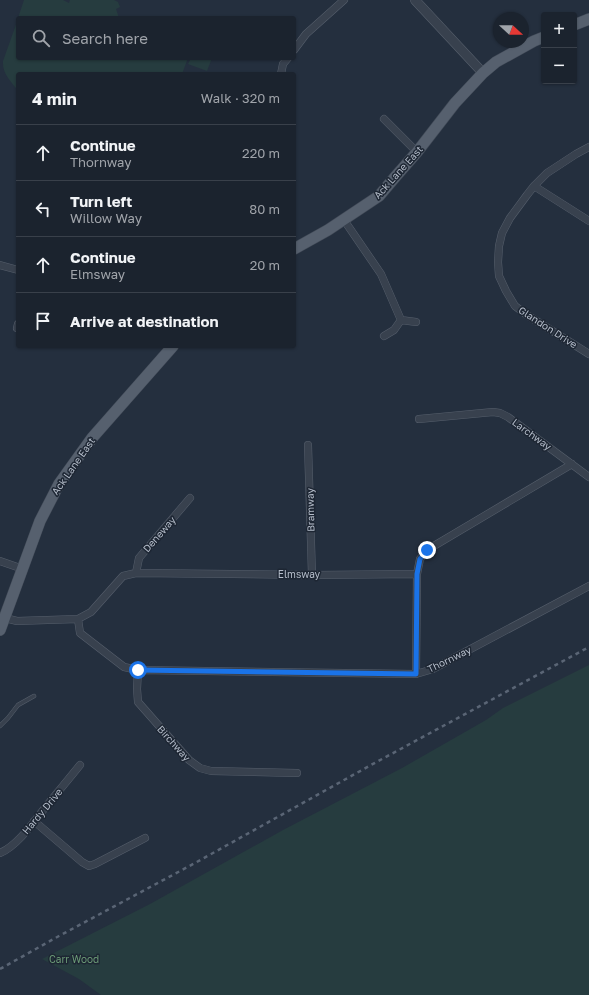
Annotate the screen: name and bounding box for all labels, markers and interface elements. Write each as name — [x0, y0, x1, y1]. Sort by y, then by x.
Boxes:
north arrow — [493, 12, 529, 48]
map controls — [541, 12, 577, 84]
button: + — [541, 12, 577, 48]
search box — [16, 16, 296, 60]
icon: search — [30, 27, 52, 49]
text: Search here — [62, 29, 148, 47]
button: − — [541, 48, 577, 84]
text: 4 min — [32, 88, 77, 109]
text: Walk · 320 m — [201, 90, 280, 106]
text: Continue — [70, 136, 136, 154]
icon: ahead — [32, 142, 54, 164]
street label: Ack Lane East — [371, 143, 425, 201]
text: 220 m — [242, 145, 280, 161]
text: Thornway — [70, 154, 131, 170]
text: Turn left — [70, 192, 132, 210]
icon: left — [32, 198, 54, 220]
text: 80 m — [249, 201, 280, 217]
text: Willow Way — [70, 210, 142, 226]
text: Continue — [70, 248, 136, 266]
icon: ahead — [32, 254, 54, 276]
text: 20 m — [250, 257, 280, 273]
text: Elmsway — [70, 266, 125, 282]
street label: Glandon Drive — [516, 304, 580, 351]
icon: arrive — [32, 310, 54, 332]
text: Arrive at destination — [70, 312, 219, 330]
street label: Larchway — [510, 416, 554, 453]
street label: Ack Lane East — [49, 435, 97, 497]
street label: Bramway — [304, 488, 316, 532]
street label: Deneway — [140, 513, 178, 554]
route end — [418, 541, 436, 559]
street label: Elmsway — [278, 568, 321, 580]
street label: Thornway — [425, 643, 473, 675]
route start — [129, 661, 147, 679]
street label: Birchway — [155, 723, 193, 764]
street label: Hardy Drive — [19, 786, 65, 836]
park label: Carr Wood — [49, 953, 99, 965]

